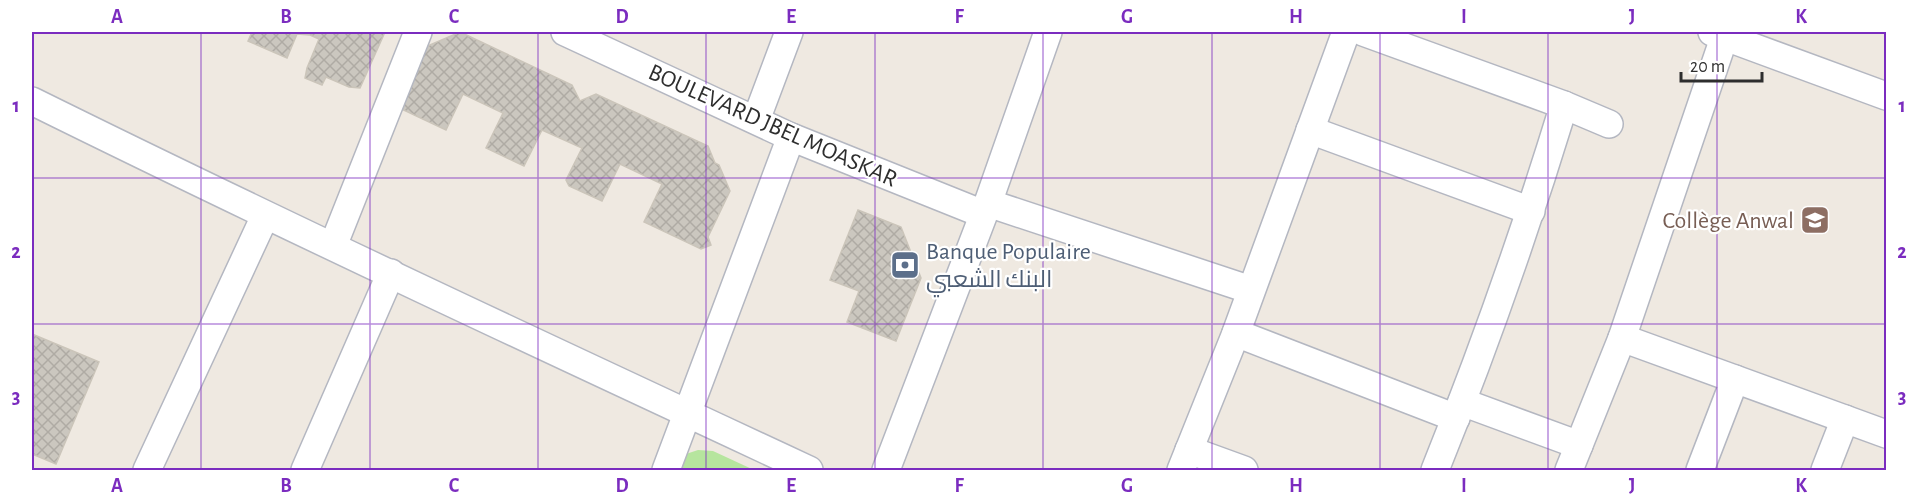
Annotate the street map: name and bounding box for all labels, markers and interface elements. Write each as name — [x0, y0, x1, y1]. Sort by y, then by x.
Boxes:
text: A — [111, 7, 123, 27]
text: B — [280, 7, 292, 27]
text: C — [449, 7, 460, 27]
text: D — [615, 7, 629, 27]
text: E — [786, 7, 796, 27]
text: F — [954, 7, 964, 27]
text: G — [1121, 7, 1133, 27]
text: H — [1289, 7, 1303, 27]
text: I — [1461, 7, 1467, 27]
text: J — [1629, 7, 1635, 27]
text: K — [1795, 7, 1807, 27]
scale bar — [1681, 45, 1762, 83]
text: 20 m — [1690, 58, 1725, 76]
street label: BOULEVARD JBEL MOASKAR — [645, 60, 901, 192]
text: 1 — [12, 96, 20, 116]
text: 1 — [1898, 96, 1906, 116]
school or university icon: Collège Anwal — [1799, 204, 1831, 236]
place label: Collège Anwal — [1662, 209, 1794, 233]
place label: Banque Populaire البنك الشعبي — [926, 240, 1091, 298]
text: 2 — [11, 242, 21, 262]
text: 2 — [1897, 242, 1907, 262]
bank icon: Banque Populaire البنك الشعبي — [889, 249, 921, 281]
text: 3 — [12, 387, 20, 407]
text: 3 — [1898, 387, 1906, 407]
text: A — [111, 476, 123, 496]
text: B — [280, 476, 292, 496]
text: C — [449, 476, 460, 496]
text: D — [615, 476, 629, 496]
text: E — [786, 476, 796, 496]
text: F — [954, 476, 964, 496]
text: G — [1121, 476, 1133, 496]
text: H — [1289, 476, 1303, 496]
text: I — [1461, 476, 1467, 496]
text: J — [1629, 476, 1635, 496]
text: K — [1795, 476, 1807, 496]

